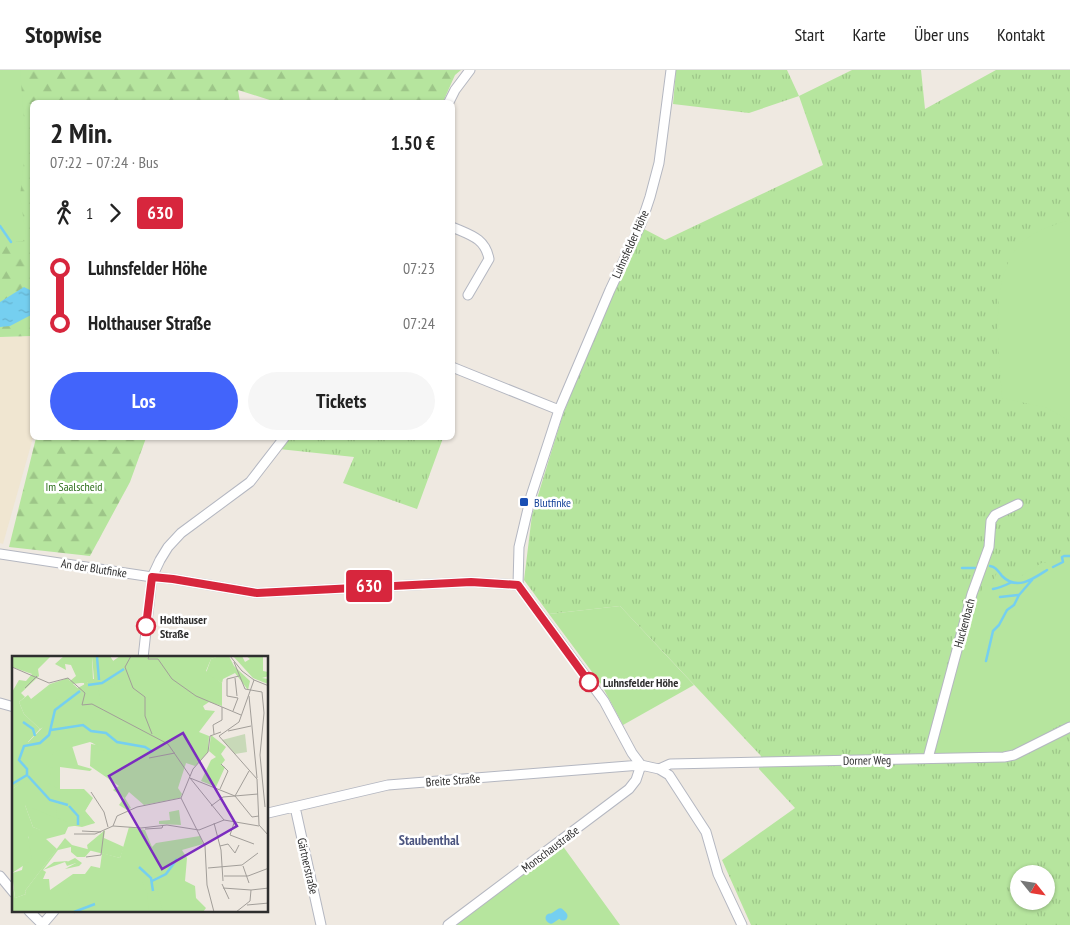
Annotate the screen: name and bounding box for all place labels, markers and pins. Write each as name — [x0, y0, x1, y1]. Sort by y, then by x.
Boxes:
place label: Blutfinke — [534, 495, 571, 510]
marker: Blutfinke — [518, 496, 530, 508]
place label: Holthauser Straße — [160, 612, 207, 641]
marker: Holthauser Straße — [136, 616, 156, 636]
marker: Luhnsfelder Höhe — [579, 672, 599, 692]
place label: Luhnsfelder Höhe — [603, 675, 678, 690]

